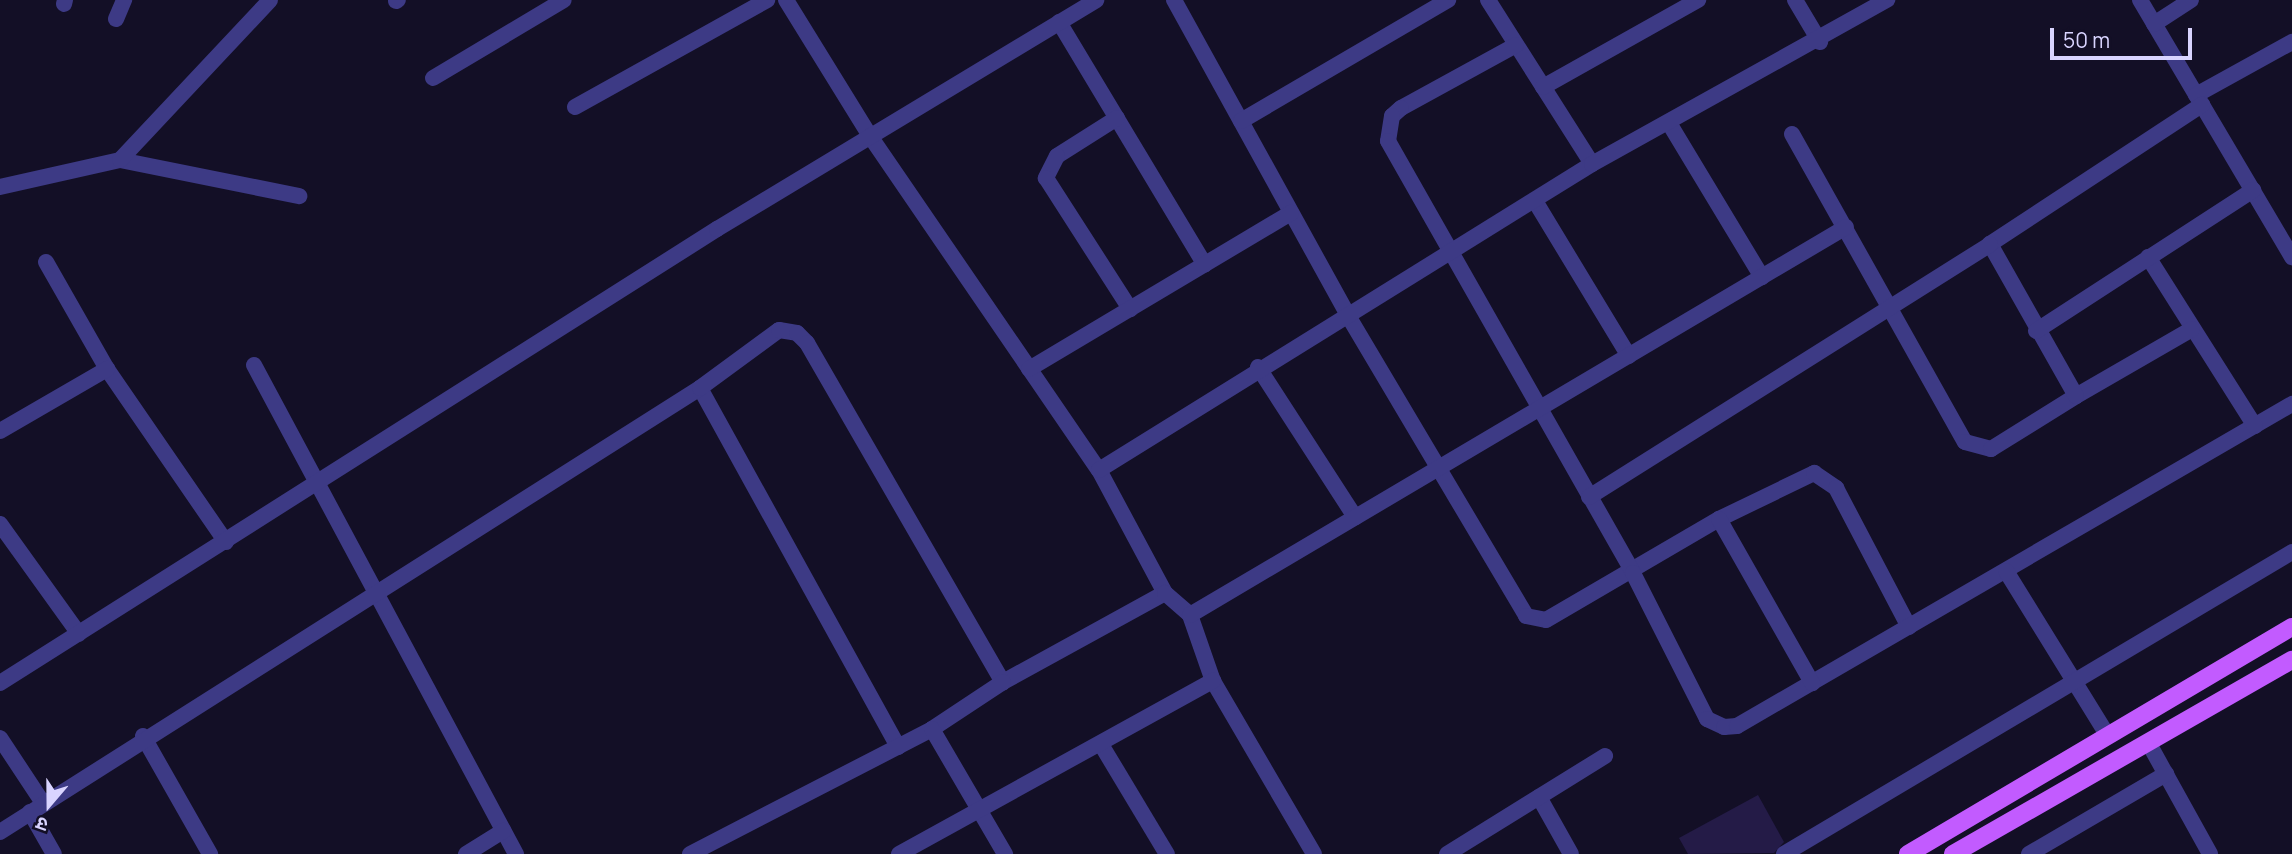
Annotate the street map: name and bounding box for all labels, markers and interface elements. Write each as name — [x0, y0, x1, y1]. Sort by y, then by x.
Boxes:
scale bar — [2054, 14, 2196, 58]
text: 50 m — [2063, 26, 2110, 54]
north arrow — [14, 770, 84, 840]
text: उ — [32, 811, 51, 839]

